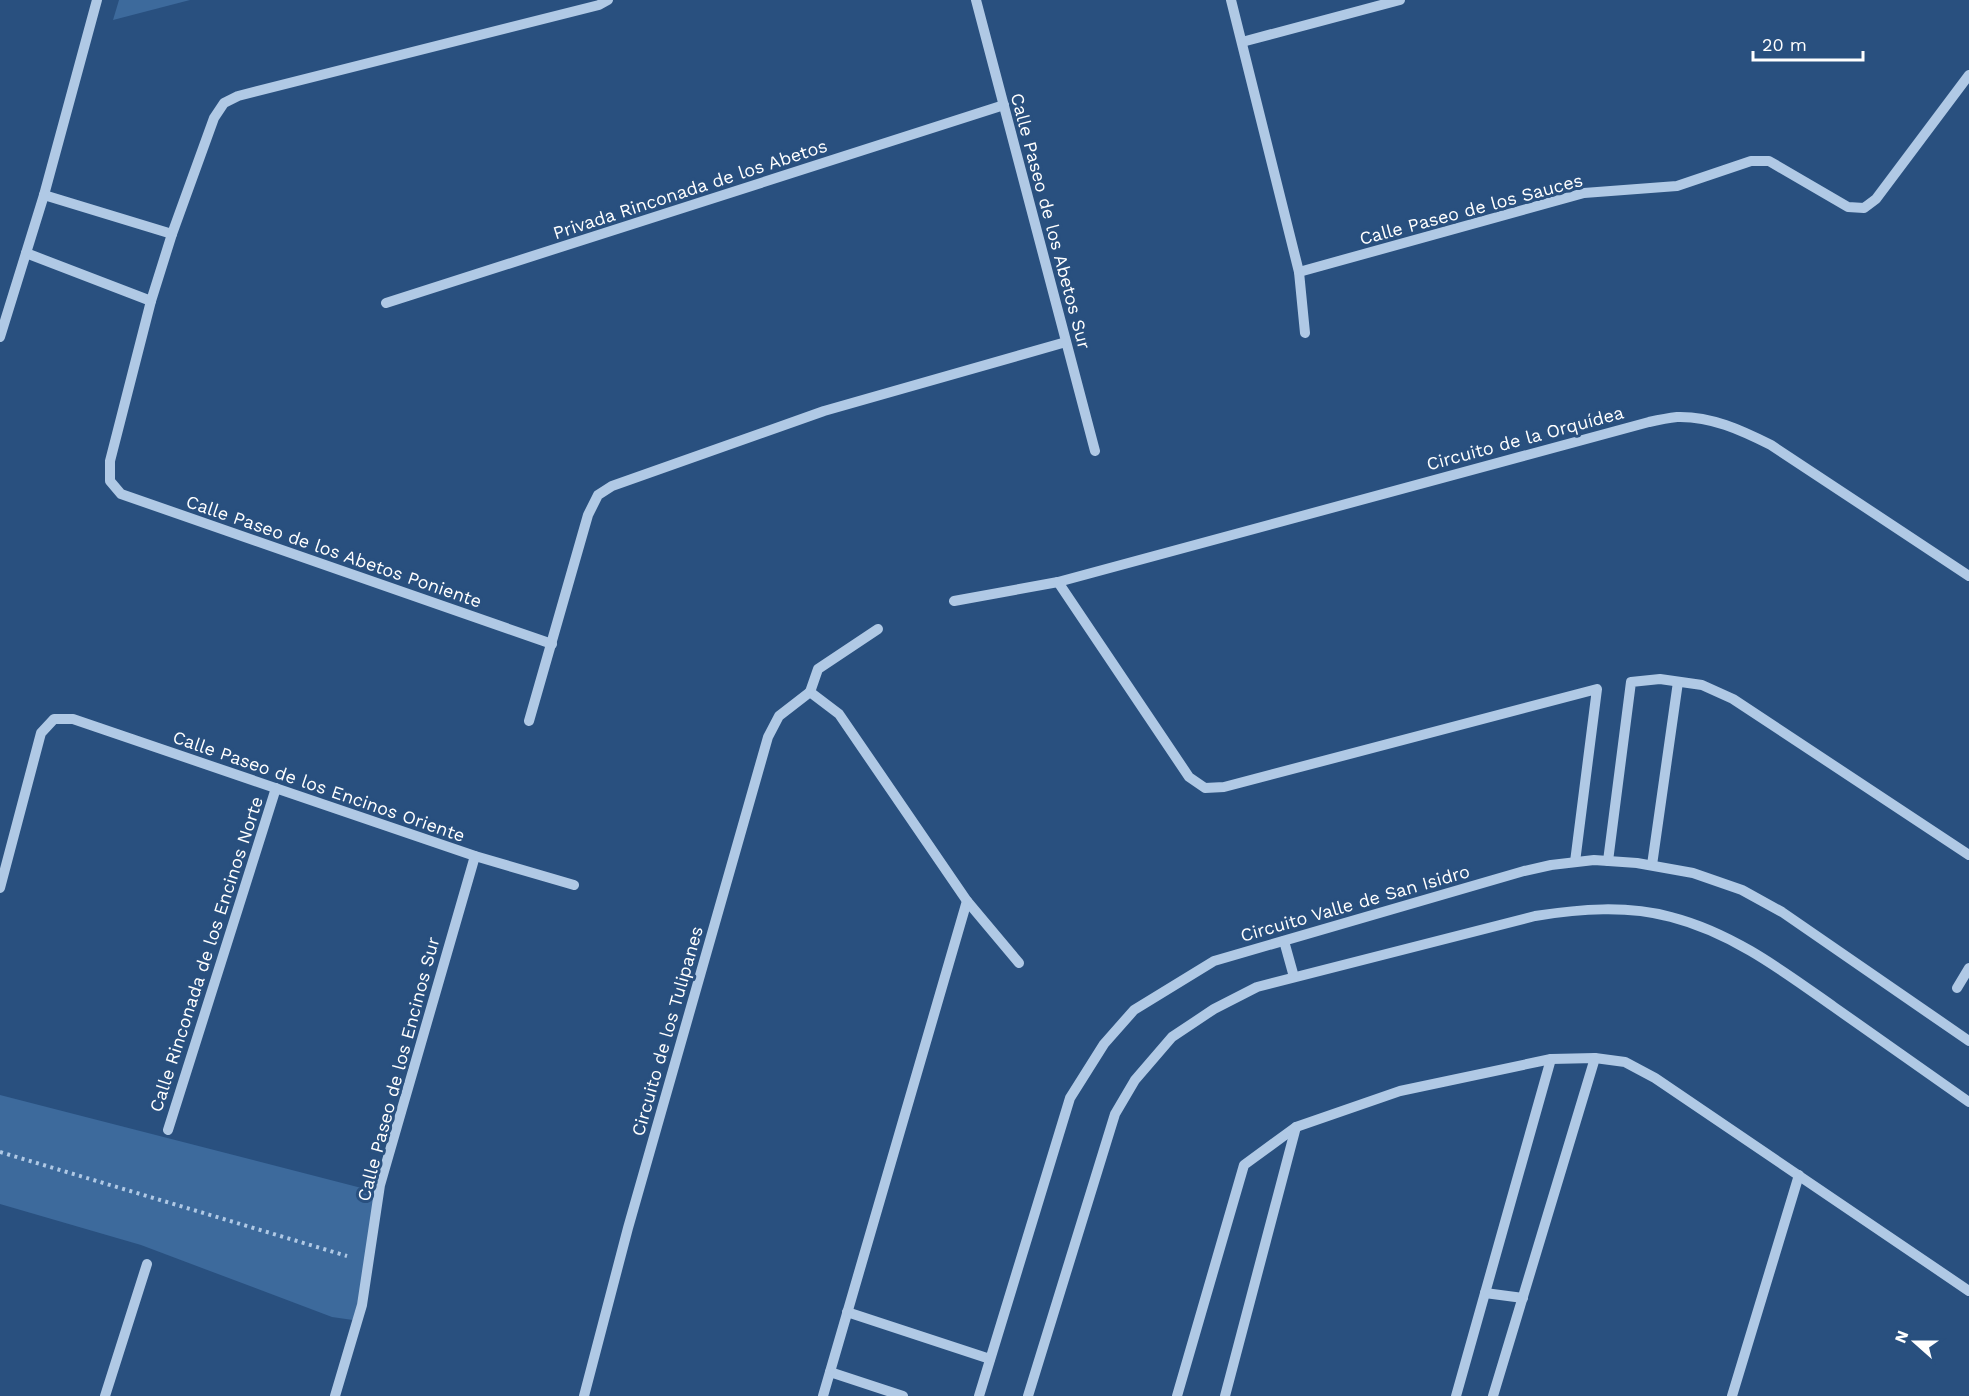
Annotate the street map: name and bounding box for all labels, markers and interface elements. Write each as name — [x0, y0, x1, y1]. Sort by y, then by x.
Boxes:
scale bar — [1753, 24, 1862, 62]
text: 20 m — [1762, 34, 1807, 55]
street label: Calle Paseo de los Abetos Sur — [1007, 91, 1095, 351]
street label: Privada Rinconada de los Abetos — [550, 135, 830, 243]
street label: Calle Paseo de los Sauces — [1357, 169, 1585, 249]
street label: Circuito de la Orquídea — [1424, 402, 1626, 474]
street label: Calle Paseo de los Abetos Poniente — [183, 490, 485, 612]
street label: Calle Paseo de los Encinos Oriente — [170, 726, 468, 846]
street label: Calle Rinconada de los Encinos Norte — [145, 793, 267, 1115]
street label: Circuito Valle de San Isidro — [1238, 860, 1472, 946]
street label: Circuito de los Tulipanes — [627, 924, 707, 1138]
street label: Calle Paseo de los Encinos Sur — [353, 935, 443, 1203]
north arrow — [1885, 1312, 1945, 1372]
text: N — [1890, 1328, 1912, 1346]

